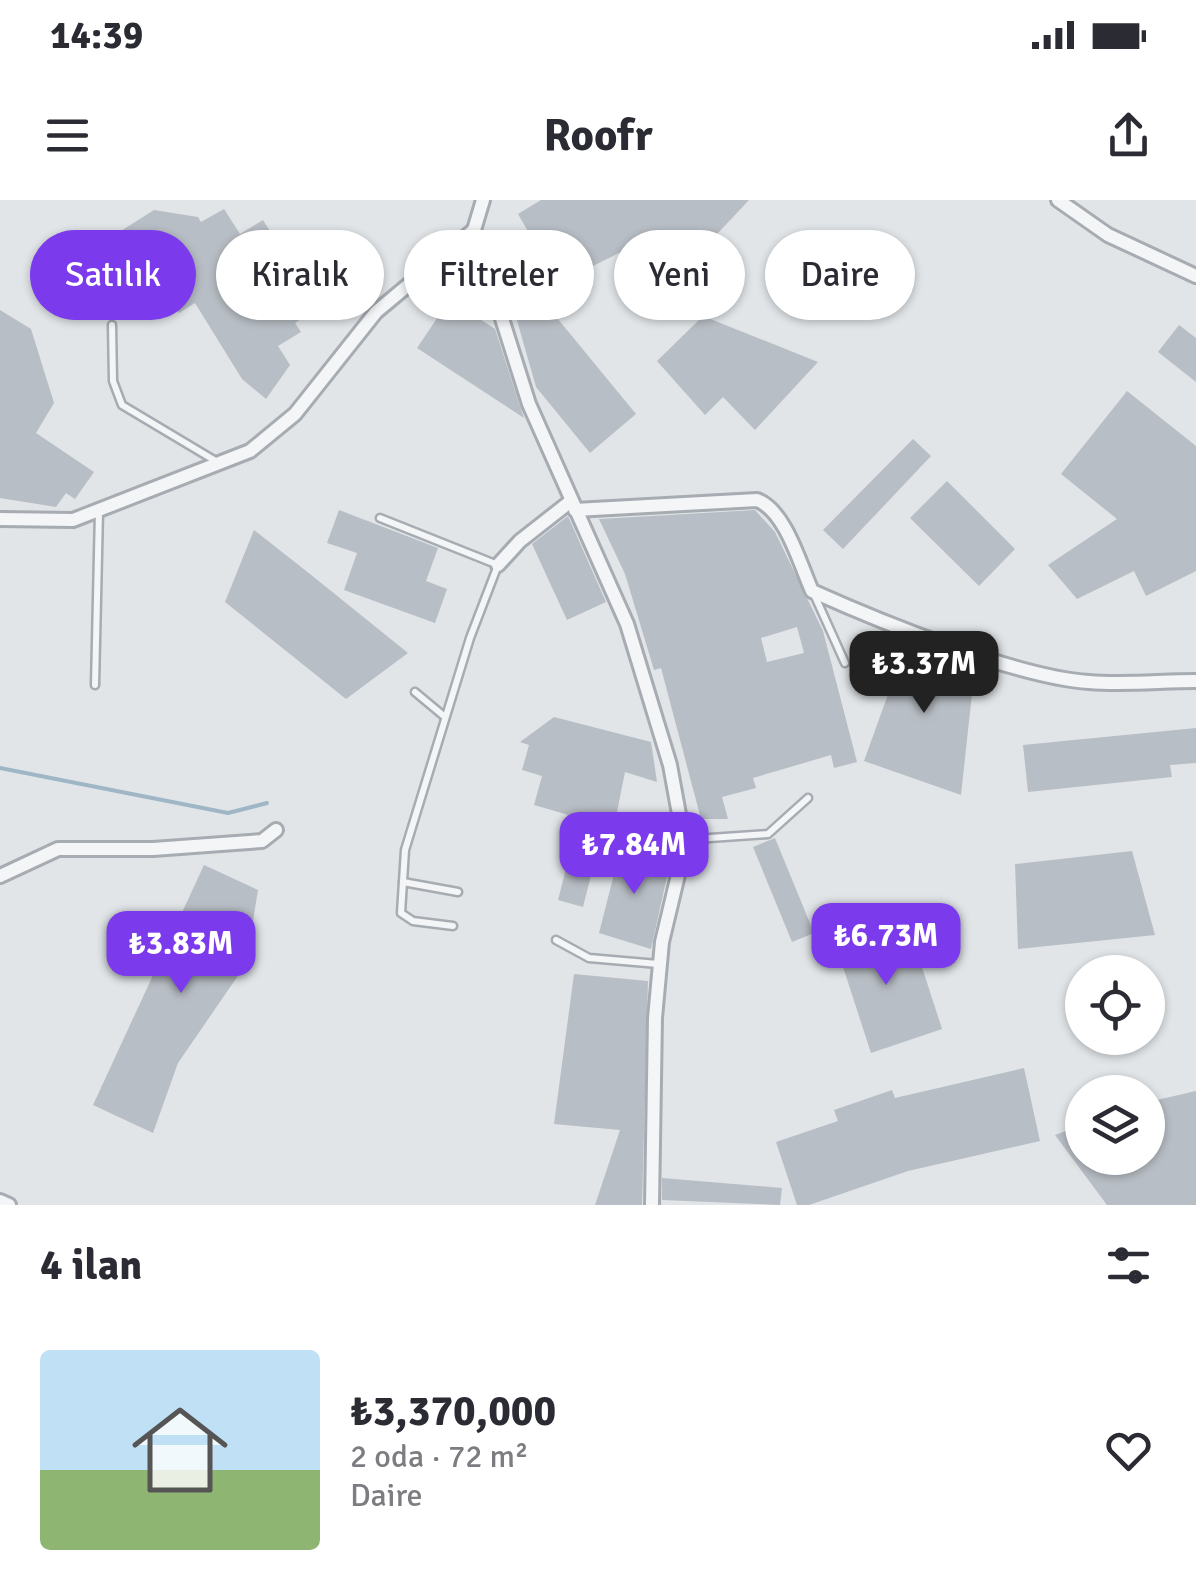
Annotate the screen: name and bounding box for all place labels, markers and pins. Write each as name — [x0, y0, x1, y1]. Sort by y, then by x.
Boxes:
pin: ₺3.37M — [843, 631, 1005, 716]
pin: ₺7.84M — [553, 812, 715, 897]
pin: ₺6.73M — [805, 903, 967, 988]
pin: ₺3.83M — [100, 911, 262, 996]

